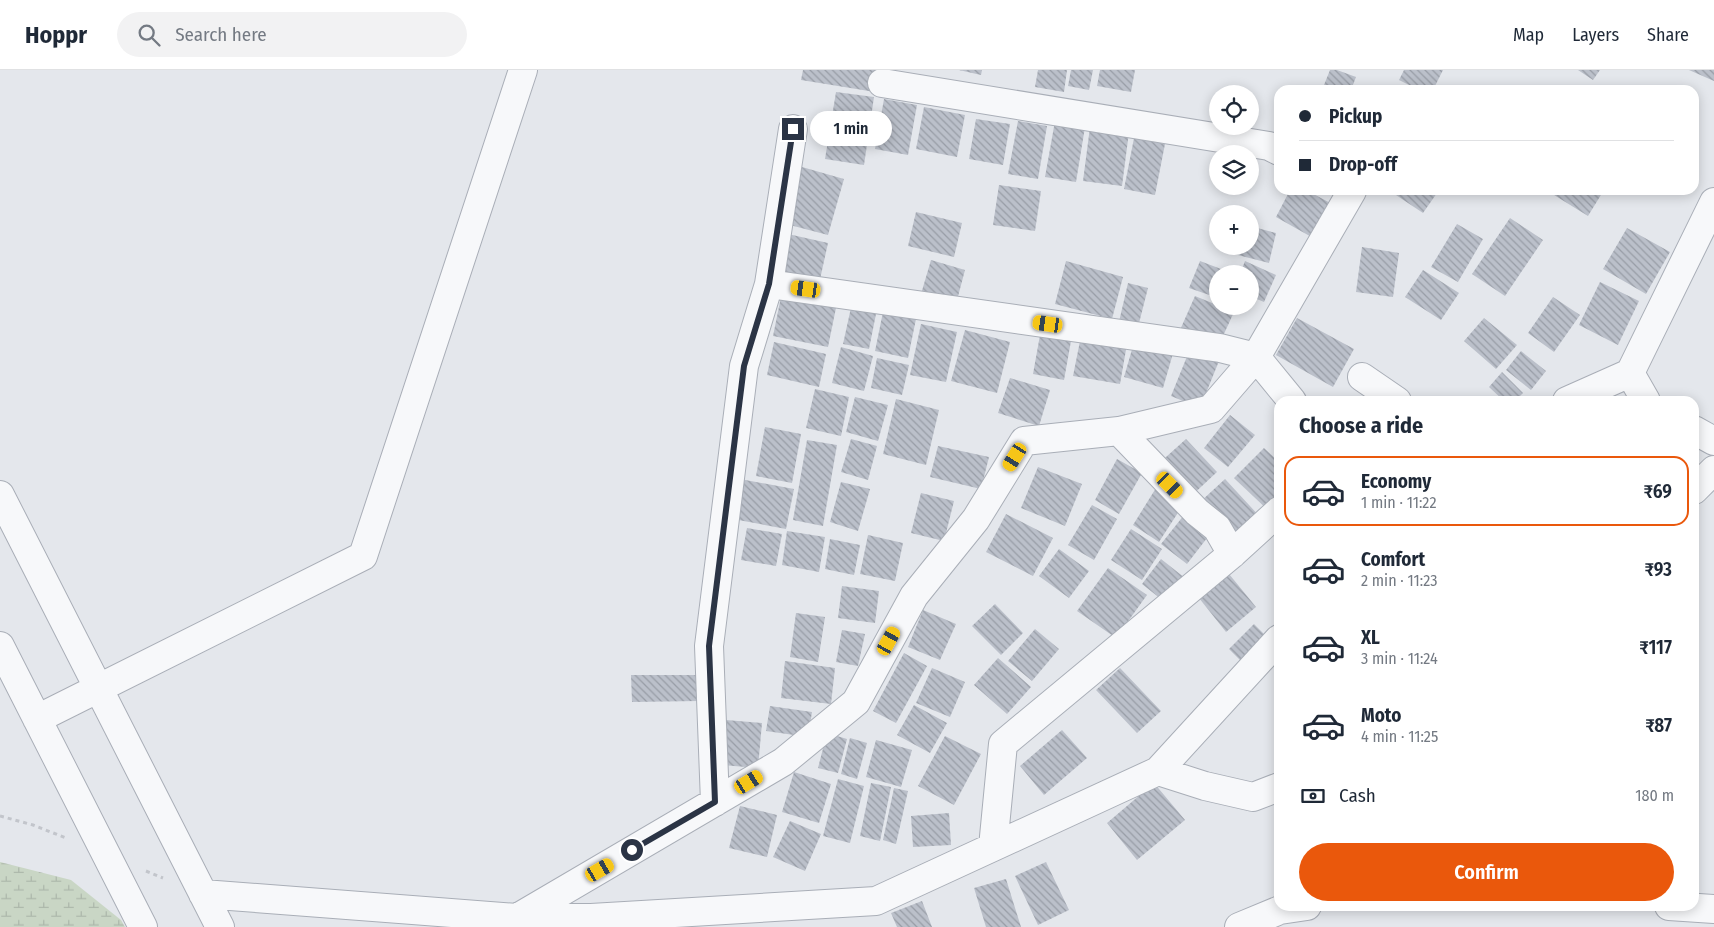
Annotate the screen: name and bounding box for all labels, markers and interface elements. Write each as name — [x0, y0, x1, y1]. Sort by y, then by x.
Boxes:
search box — [117, 12, 467, 57]
text: Hoppr — [25, 21, 87, 49]
icon: search — [135, 21, 163, 49]
text: Search here — [175, 23, 267, 46]
text: Map — [1513, 24, 1544, 46]
text: Layers — [1572, 24, 1619, 46]
text: Share — [1647, 24, 1689, 46]
map controls — [1209, 85, 1259, 315]
button: locate — [1209, 85, 1259, 135]
text: Pickup — [1329, 105, 1382, 128]
callout: 1 min — [810, 112, 893, 146]
route end — [782, 118, 804, 140]
text: 1 min — [834, 119, 868, 138]
button: layers — [1209, 145, 1259, 195]
text: Drop-off — [1329, 153, 1397, 176]
button: + — [1209, 205, 1259, 255]
button: − — [1209, 265, 1259, 315]
car — [790, 279, 821, 299]
car — [1032, 314, 1063, 334]
text: Choose a ride — [1299, 412, 1423, 439]
car — [1000, 440, 1029, 474]
car — [1154, 469, 1185, 501]
icon: car — [1301, 469, 1346, 514]
text: Economy — [1361, 470, 1431, 493]
text: ₹69 — [1644, 480, 1672, 503]
text: 1 min · 11:22 — [1361, 493, 1436, 512]
icon: car — [1301, 547, 1346, 592]
text: Comfort — [1361, 548, 1425, 571]
text: ₹93 — [1645, 558, 1672, 581]
text: 2 min · 11:23 — [1361, 571, 1437, 590]
car — [875, 624, 902, 658]
icon: car — [1301, 625, 1346, 670]
text: XL — [1361, 626, 1380, 649]
text: ₹117 — [1639, 636, 1672, 659]
text: 3 min · 11:24 — [1361, 649, 1438, 668]
icon: car — [1301, 703, 1346, 748]
text: Moto — [1361, 704, 1401, 727]
text: ₹87 — [1645, 714, 1672, 737]
text: 4 min · 11:25 — [1361, 727, 1438, 746]
car — [732, 768, 765, 796]
icon: cash — [1299, 782, 1327, 810]
text: Cash — [1339, 784, 1376, 807]
text: 180 m — [1635, 786, 1674, 805]
route start — [621, 839, 643, 861]
button: Confirm — [1299, 843, 1674, 901]
car — [583, 856, 616, 884]

